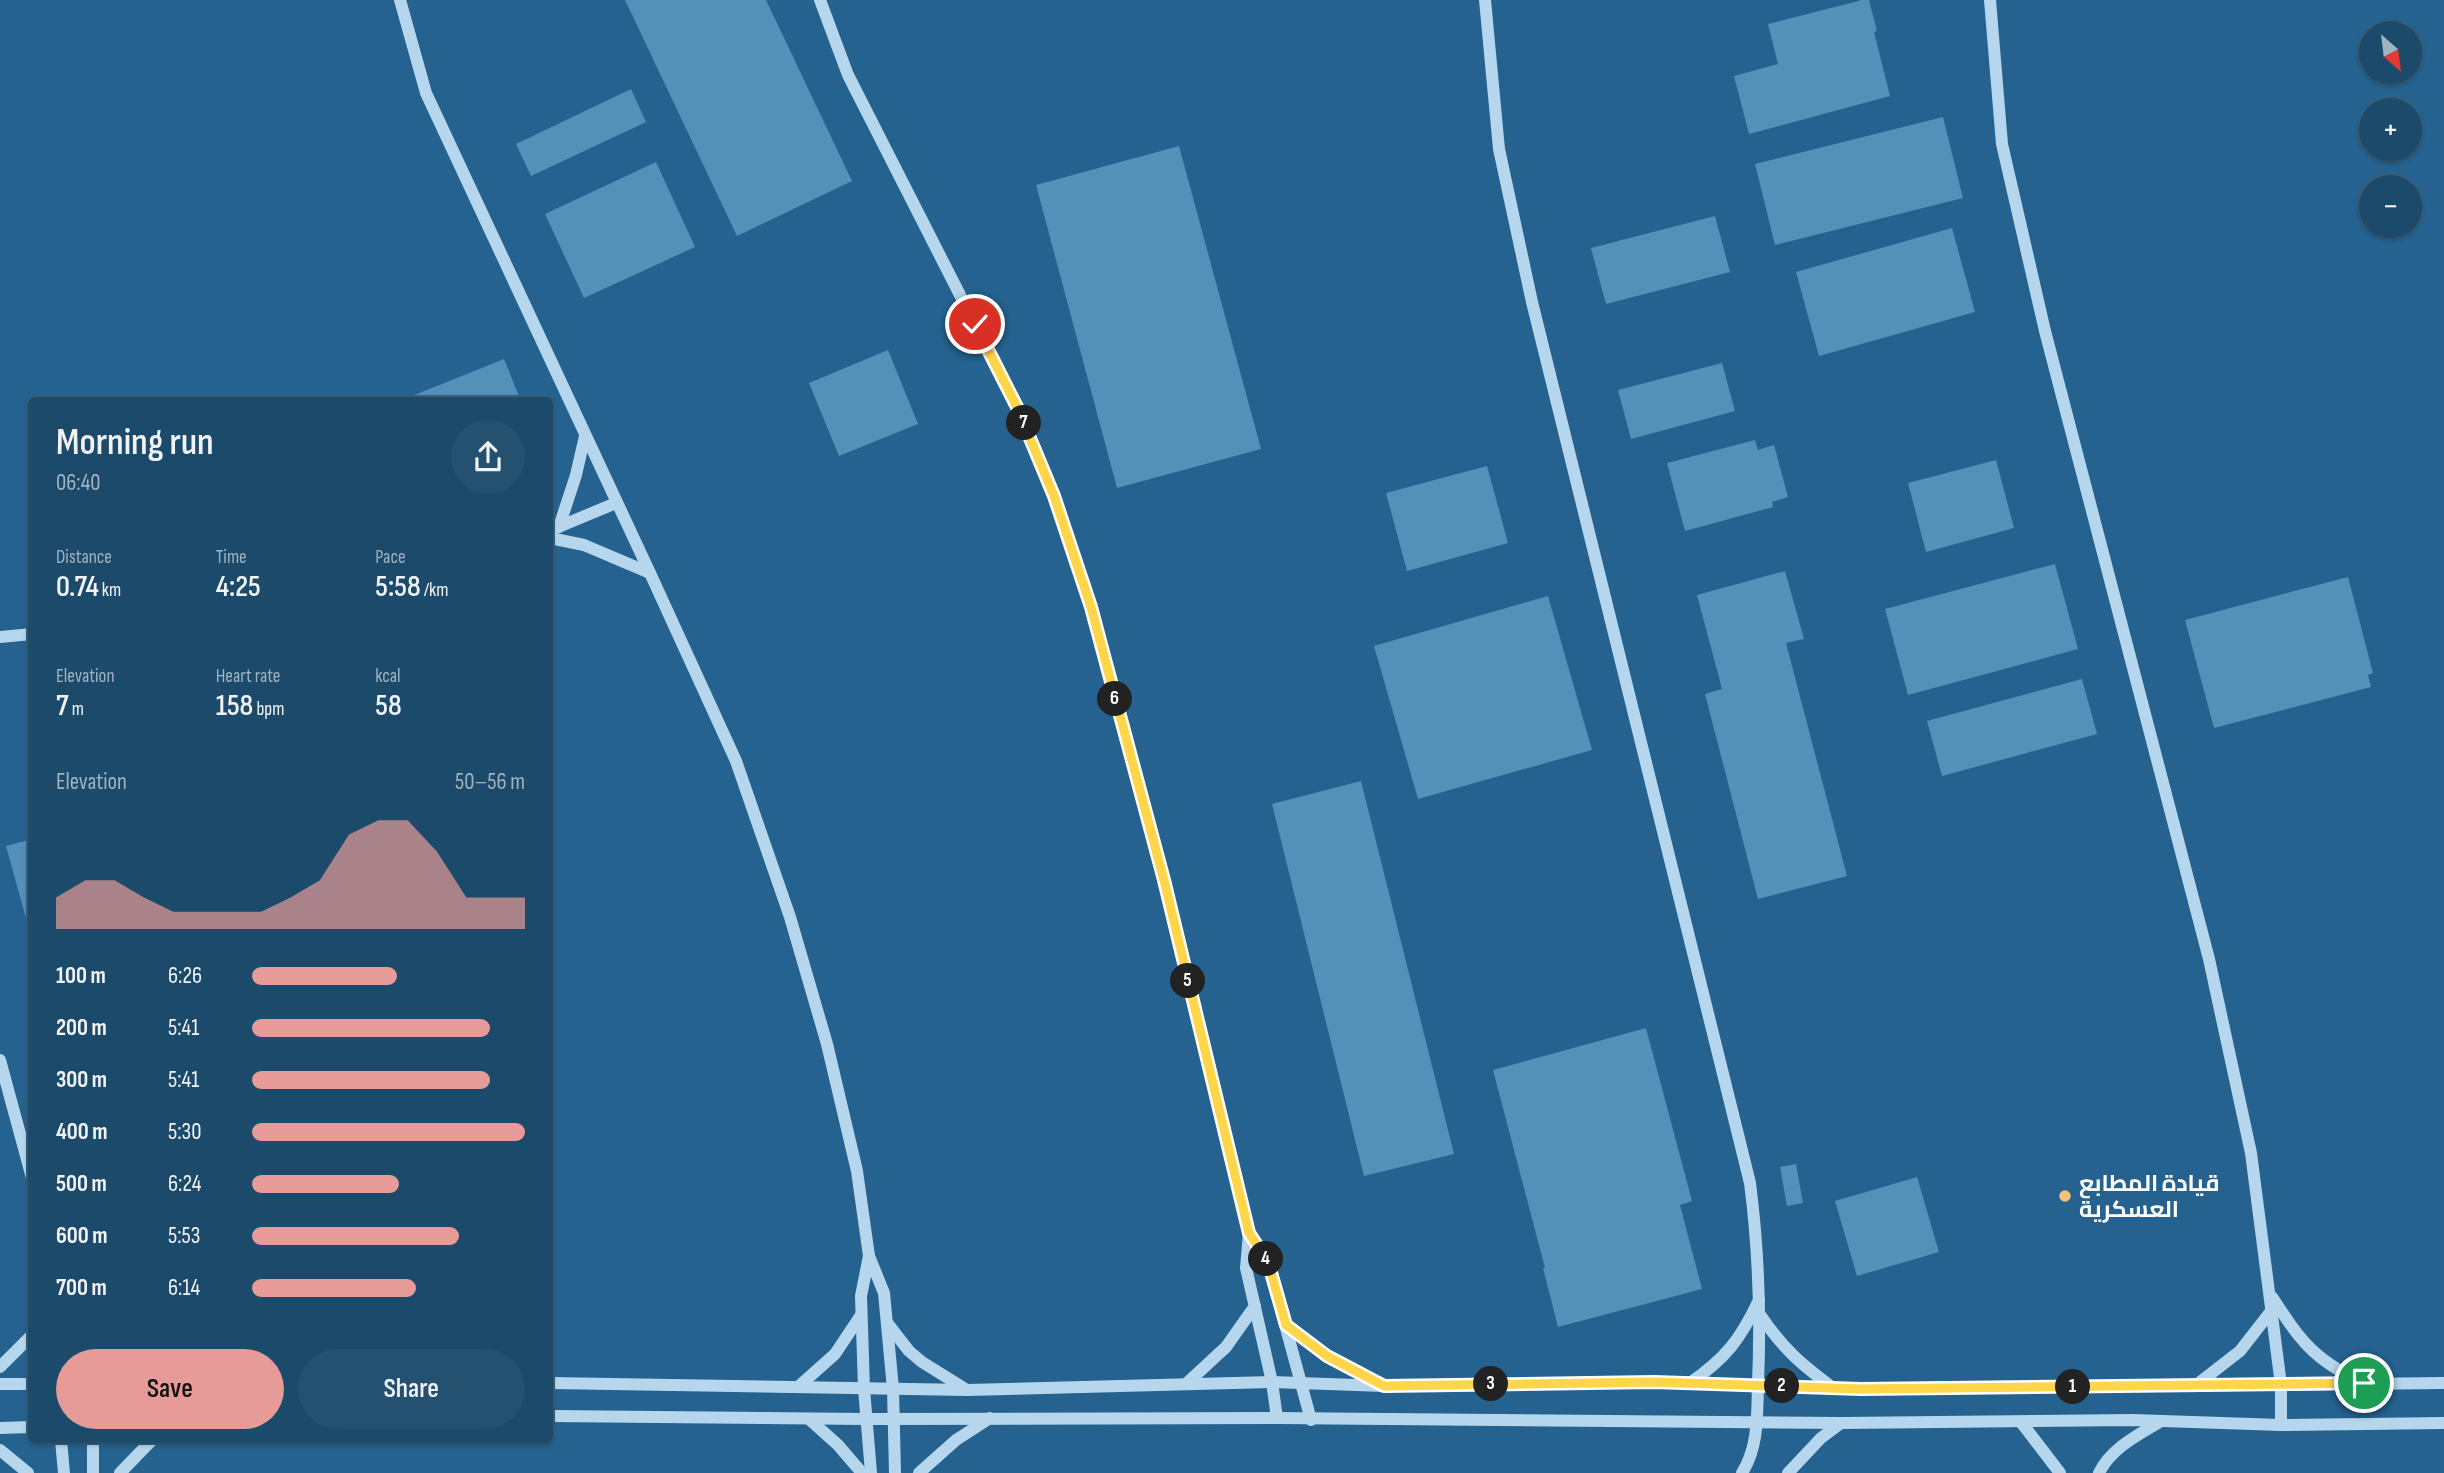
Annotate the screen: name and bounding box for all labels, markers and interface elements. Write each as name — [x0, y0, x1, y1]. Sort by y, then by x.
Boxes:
north arrow — [2359, 21, 2422, 84]
map controls — [2359, 21, 2422, 238]
button: + — [2359, 98, 2422, 161]
button: − — [2359, 175, 2422, 238]
pin — [945, 294, 1005, 354]
icon: check — [956, 305, 994, 343]
pin: 7 — [1006, 406, 1042, 440]
text: 7 — [1019, 411, 1028, 434]
text: Morning run — [56, 420, 214, 465]
button: share — [451, 420, 525, 494]
text: 06:40 — [56, 469, 101, 497]
text: Distance — [56, 546, 112, 569]
text: Time — [216, 546, 247, 569]
text: Pace — [375, 546, 406, 569]
text: 0.74 — [56, 569, 99, 605]
text: 4:25 — [216, 569, 261, 605]
text: 5:58 — [375, 569, 421, 605]
text: km — [99, 579, 121, 602]
text: /km — [421, 579, 449, 602]
text: Elevation — [56, 665, 115, 688]
text: Heart rate — [216, 665, 281, 688]
text: kcal — [375, 665, 400, 688]
pin: 6 — [1098, 682, 1132, 716]
text: 6 — [1110, 687, 1119, 710]
text: 7 — [56, 688, 69, 724]
text: 158 — [216, 688, 253, 724]
text: 58 — [375, 688, 402, 724]
text: m — [69, 698, 84, 721]
text: bpm — [253, 698, 284, 721]
text: Elevation — [56, 768, 127, 796]
text: 50–56 m — [455, 768, 525, 796]
text: 100 m — [56, 962, 106, 990]
text: 6:26 — [168, 962, 202, 990]
pin: 5 — [1170, 964, 1206, 998]
text: 5 — [1183, 969, 1192, 992]
text: 200 m — [56, 1014, 107, 1042]
text: 5:41 — [168, 1014, 199, 1042]
text: 300 m — [56, 1066, 107, 1094]
text: 5:41 — [168, 1066, 199, 1094]
text: 400 m — [56, 1118, 107, 1146]
text: 5:30 — [168, 1118, 201, 1146]
text: 500 m — [56, 1170, 107, 1198]
text: 6:24 — [168, 1170, 201, 1198]
place label: قيادة المطابع العسكرية — [2079, 1170, 2219, 1224]
marker: قيادة المطابع العسكرية — [2057, 1188, 2073, 1204]
text: 600 m — [56, 1222, 108, 1250]
text: 5:53 — [168, 1222, 200, 1250]
pin: 4 — [1248, 1242, 1284, 1276]
text: 4 — [1261, 1247, 1270, 1270]
text: 700 m — [56, 1274, 107, 1302]
text: 6:14 — [168, 1274, 200, 1302]
button: Save — [56, 1349, 284, 1429]
button: Share — [298, 1349, 525, 1429]
pin — [2334, 1353, 2394, 1413]
icon: arrive — [2345, 1364, 2383, 1402]
pin: 3 — [1474, 1366, 1508, 1402]
pin: 2 — [1764, 1368, 1800, 1404]
pin: 1 — [2056, 1370, 2090, 1404]
text: 3 — [1486, 1372, 1495, 1395]
text: 2 — [1777, 1374, 1786, 1397]
text: 1 — [2069, 1375, 2076, 1398]

